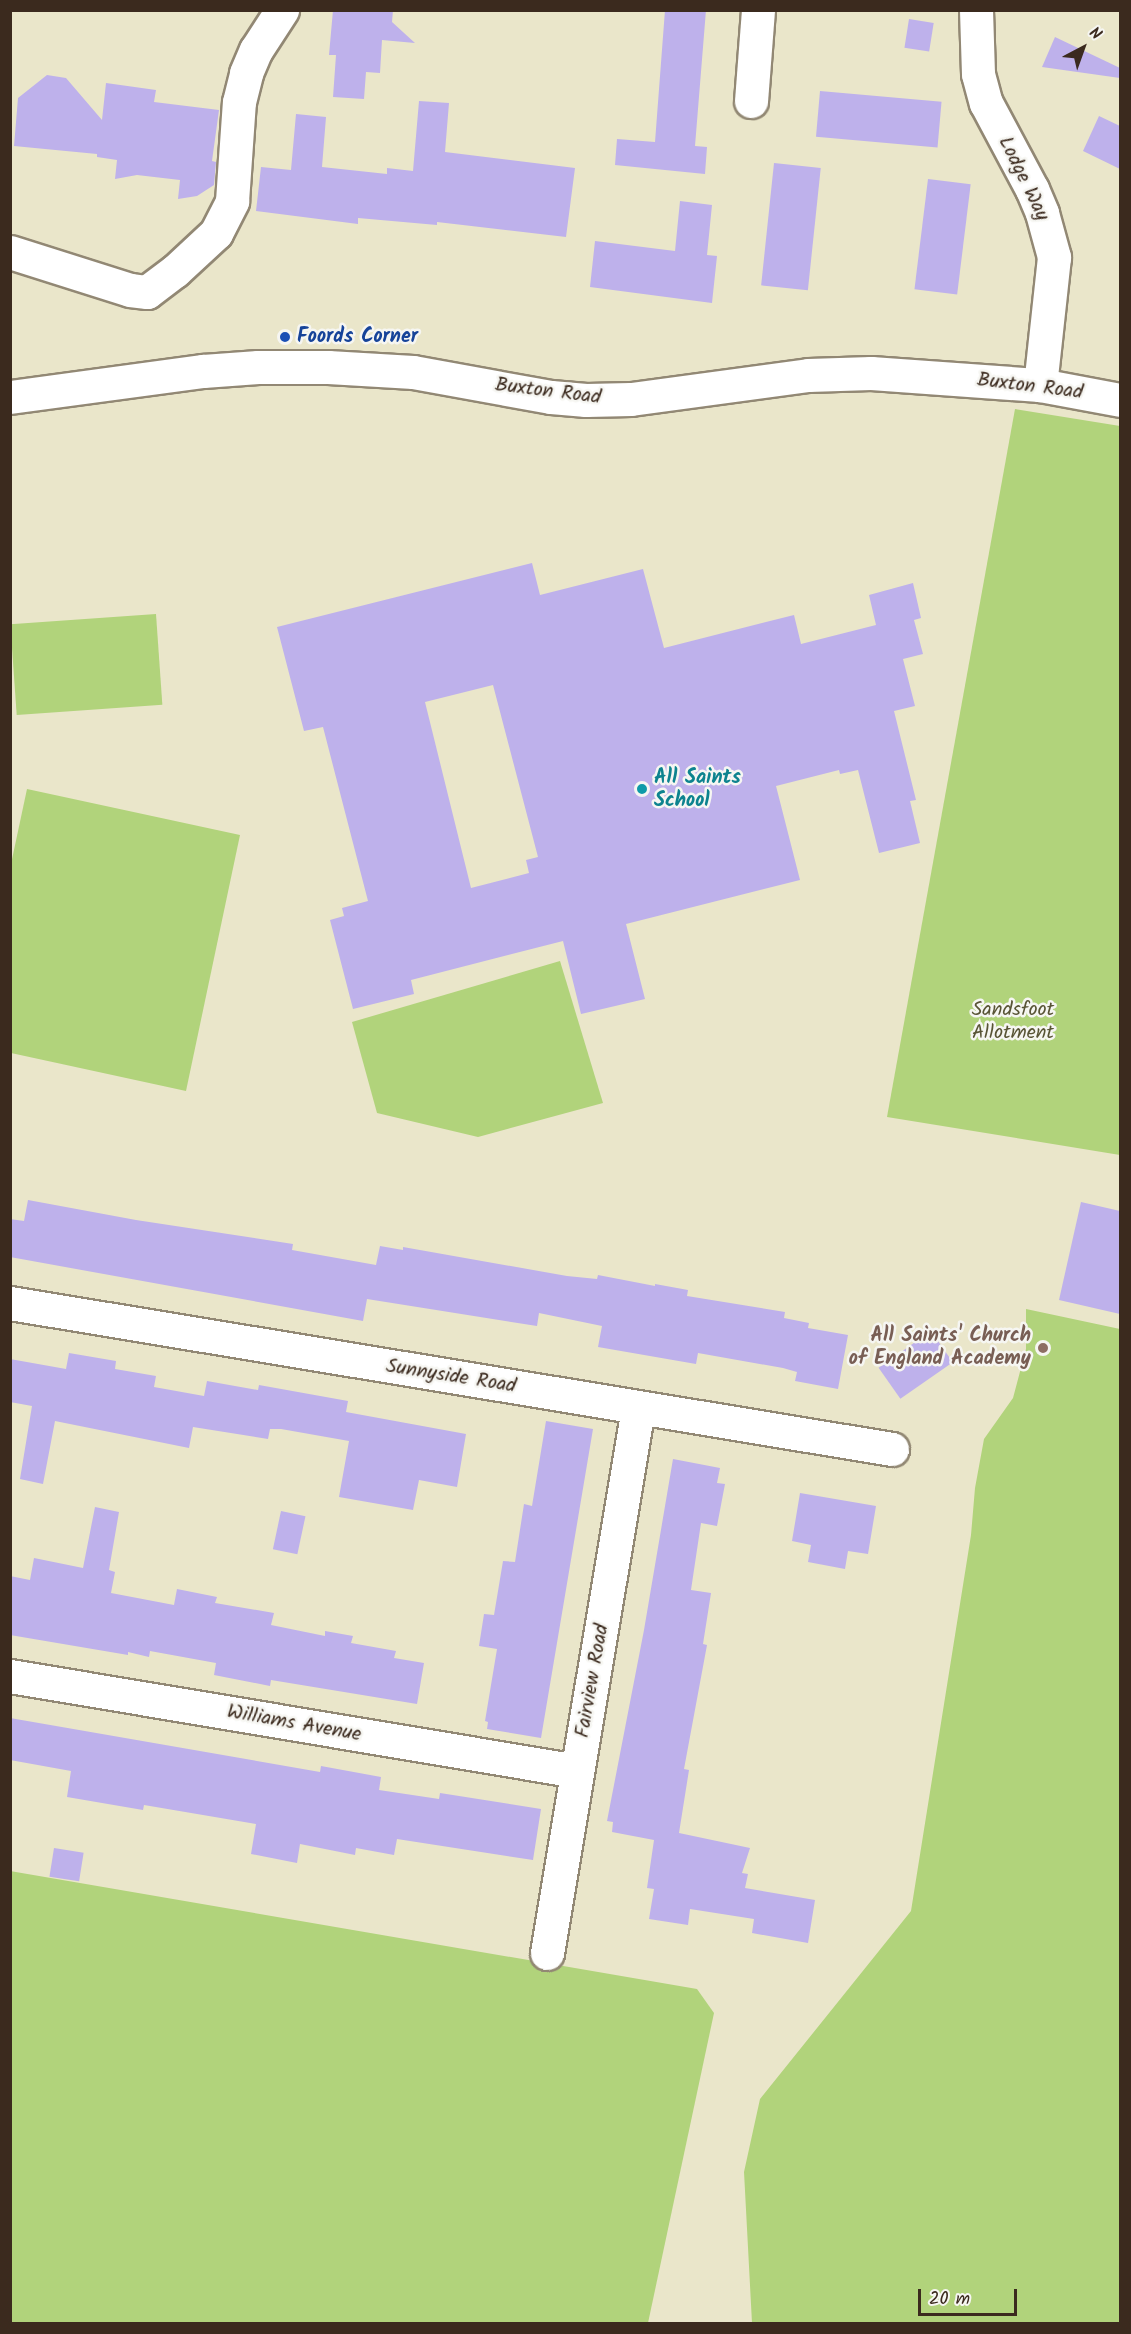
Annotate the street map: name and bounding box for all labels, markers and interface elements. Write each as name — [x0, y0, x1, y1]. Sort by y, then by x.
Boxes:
north arrow — [1053, 18, 1113, 78]
text: N — [1083, 21, 1107, 47]
street label: Lodge Way — [992, 133, 1054, 225]
place label: Foords Corner — [297, 325, 418, 349]
marker: Foords Corner — [278, 330, 292, 344]
street label: Buxton Road — [976, 369, 1084, 405]
street label: Buxton Road — [494, 374, 602, 410]
place label: All Saints School — [654, 766, 741, 813]
marker: All Saints School — [635, 782, 649, 796]
park label: Sandsfoot Allotment — [972, 999, 1054, 1046]
place label: All Saints' Church of England Academy — [849, 1324, 1031, 1371]
marker: All Saints' Church of England Academy — [1036, 1341, 1050, 1355]
street label: Sunnyside Road — [384, 1355, 518, 1399]
street label: Fairview Road — [571, 1622, 615, 1740]
street label: Williams Avenue — [225, 1700, 363, 1748]
scale bar — [921, 2277, 1020, 2315]
text: 20 m — [929, 2285, 970, 2314]

